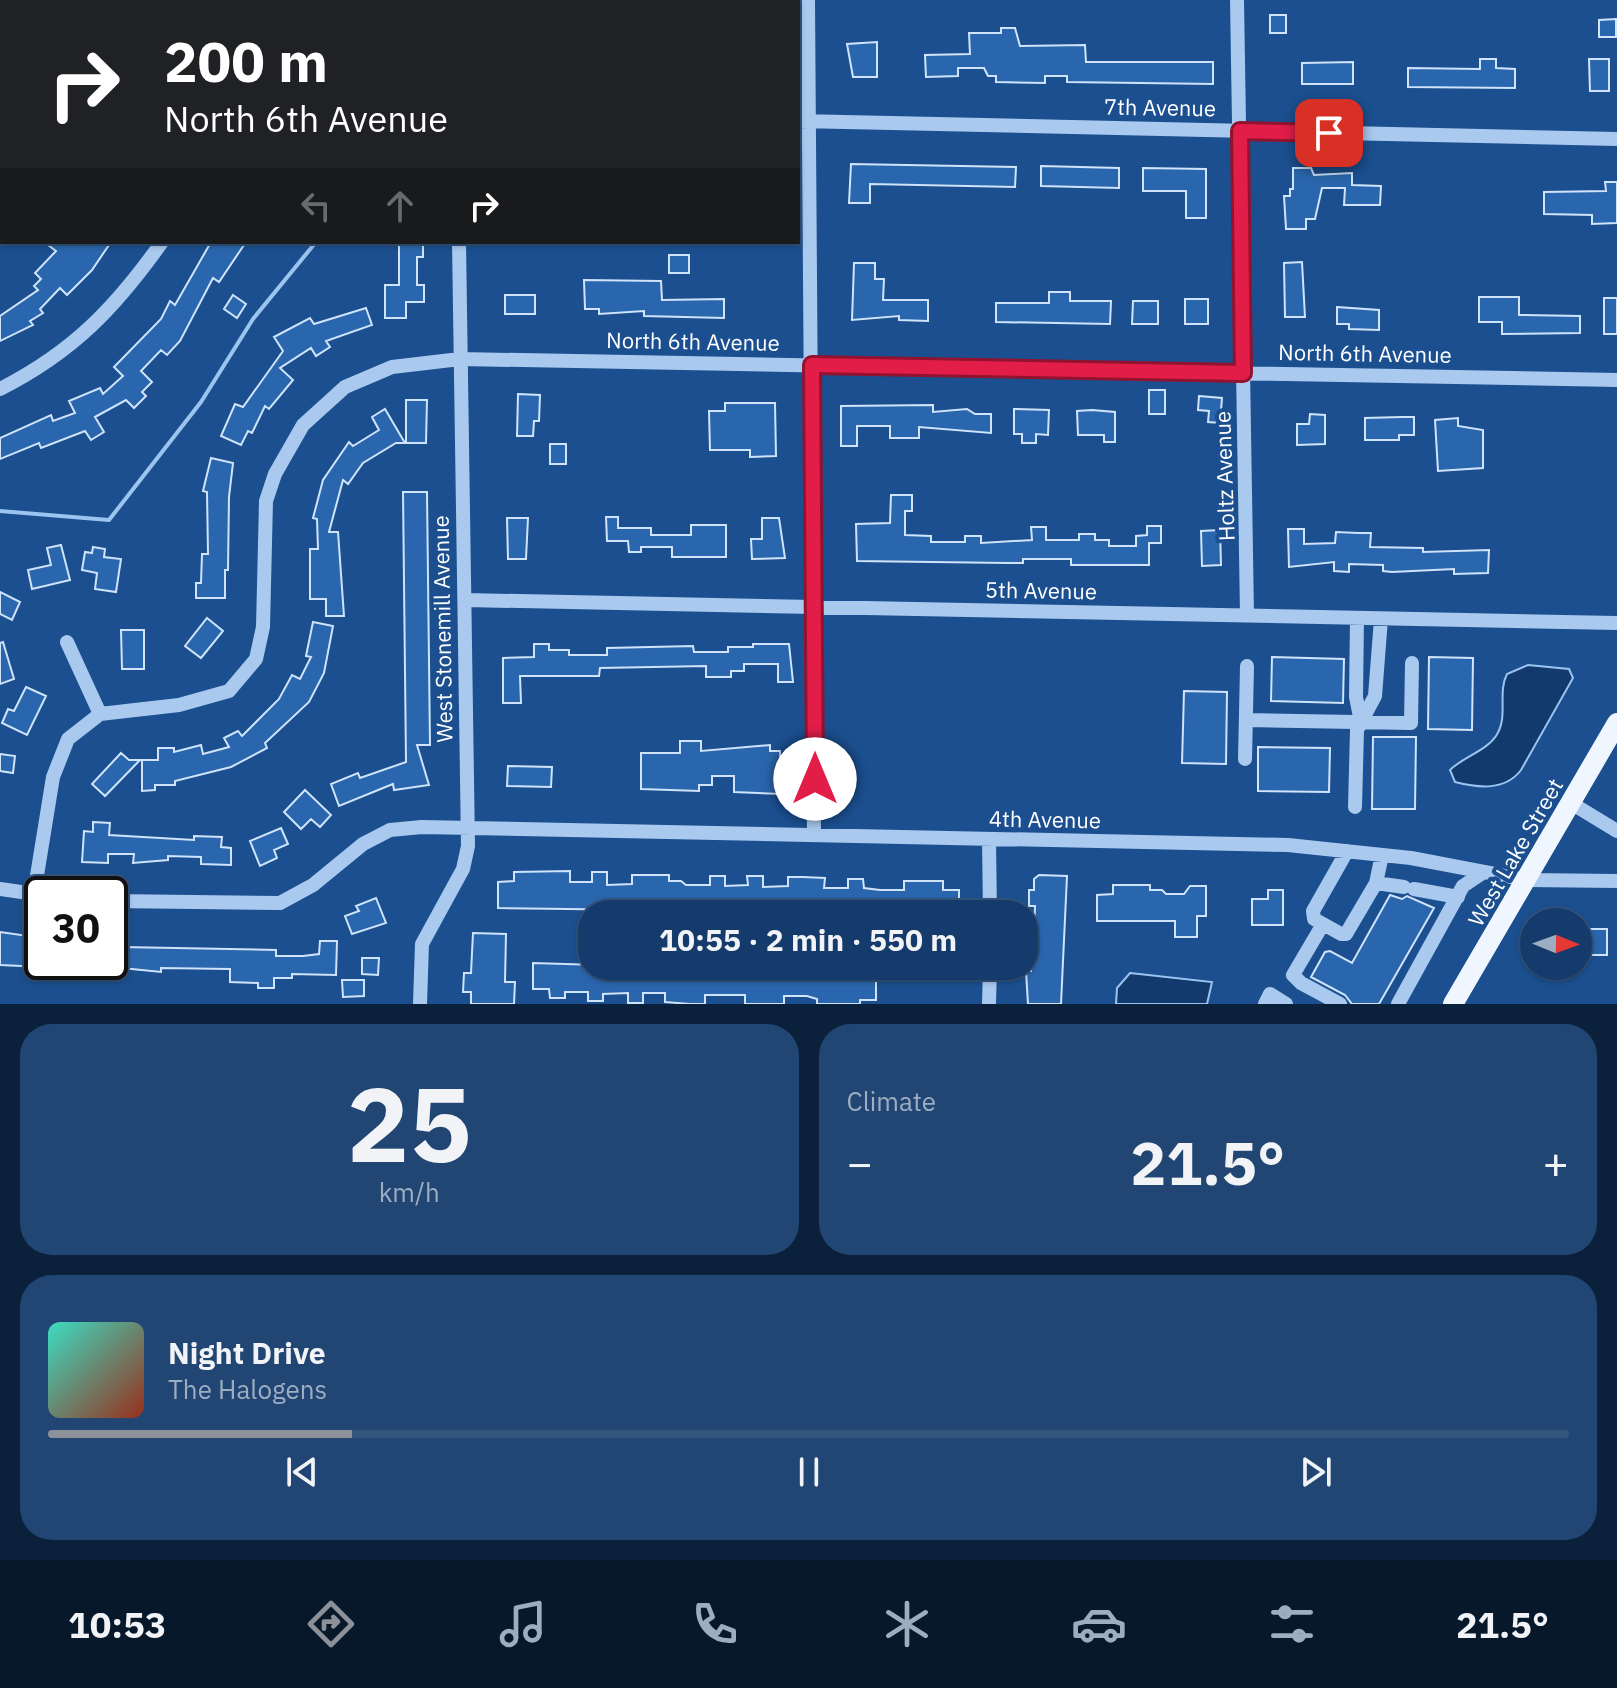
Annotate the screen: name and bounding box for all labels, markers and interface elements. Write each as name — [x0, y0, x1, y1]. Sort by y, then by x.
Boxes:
text: 200 m — [164, 25, 328, 97]
icon: right — [32, 32, 136, 136]
street label: 7th Avenue — [1104, 92, 1216, 122]
text: North 6th Avenue — [164, 95, 448, 142]
pin — [1295, 99, 1363, 167]
icon: arrive — [1307, 111, 1351, 155]
icon: left — [294, 184, 338, 228]
icon: ahead — [378, 184, 422, 228]
icon: right — [462, 184, 506, 228]
street label: North 6th Avenue — [606, 325, 780, 357]
street label: North 6th Avenue — [1278, 337, 1452, 369]
street label: Holtz Avenue — [1207, 410, 1241, 542]
street label: West Stonemill Avenue — [426, 515, 458, 743]
street label: 5th Avenue — [985, 575, 1097, 605]
position arrow — [773, 737, 857, 821]
street label: West Lake Street — [1461, 773, 1569, 931]
street label: 4th Avenue — [989, 804, 1101, 834]
speed limit sign: 30 — [24, 876, 128, 980]
north arrow — [1520, 908, 1592, 980]
map controls — [1520, 908, 1592, 980]
text: 10:55 · 2 min · 550 m — [659, 920, 957, 959]
text: 25 — [347, 1055, 472, 1191]
text: Climate — [847, 1084, 936, 1118]
text: 21.5° — [1130, 1123, 1285, 1202]
text: − — [847, 1134, 873, 1191]
text: + — [1543, 1134, 1569, 1191]
text: km/h — [379, 1175, 440, 1209]
text: Night Drive — [168, 1333, 326, 1372]
text: The Halogens — [168, 1372, 327, 1406]
icon: previous — [280, 1450, 324, 1494]
icon: pause — [787, 1450, 831, 1494]
icon: next — [1294, 1450, 1338, 1494]
icon: directions — [303, 1596, 359, 1652]
icon: music — [495, 1596, 551, 1652]
icon: phone — [687, 1596, 743, 1652]
icon: climate — [879, 1596, 935, 1652]
icon: car — [1071, 1596, 1127, 1652]
icon: filters — [1264, 1596, 1320, 1652]
text: 10:53 — [68, 1601, 166, 1648]
text: 21.5° — [1456, 1601, 1549, 1648]

